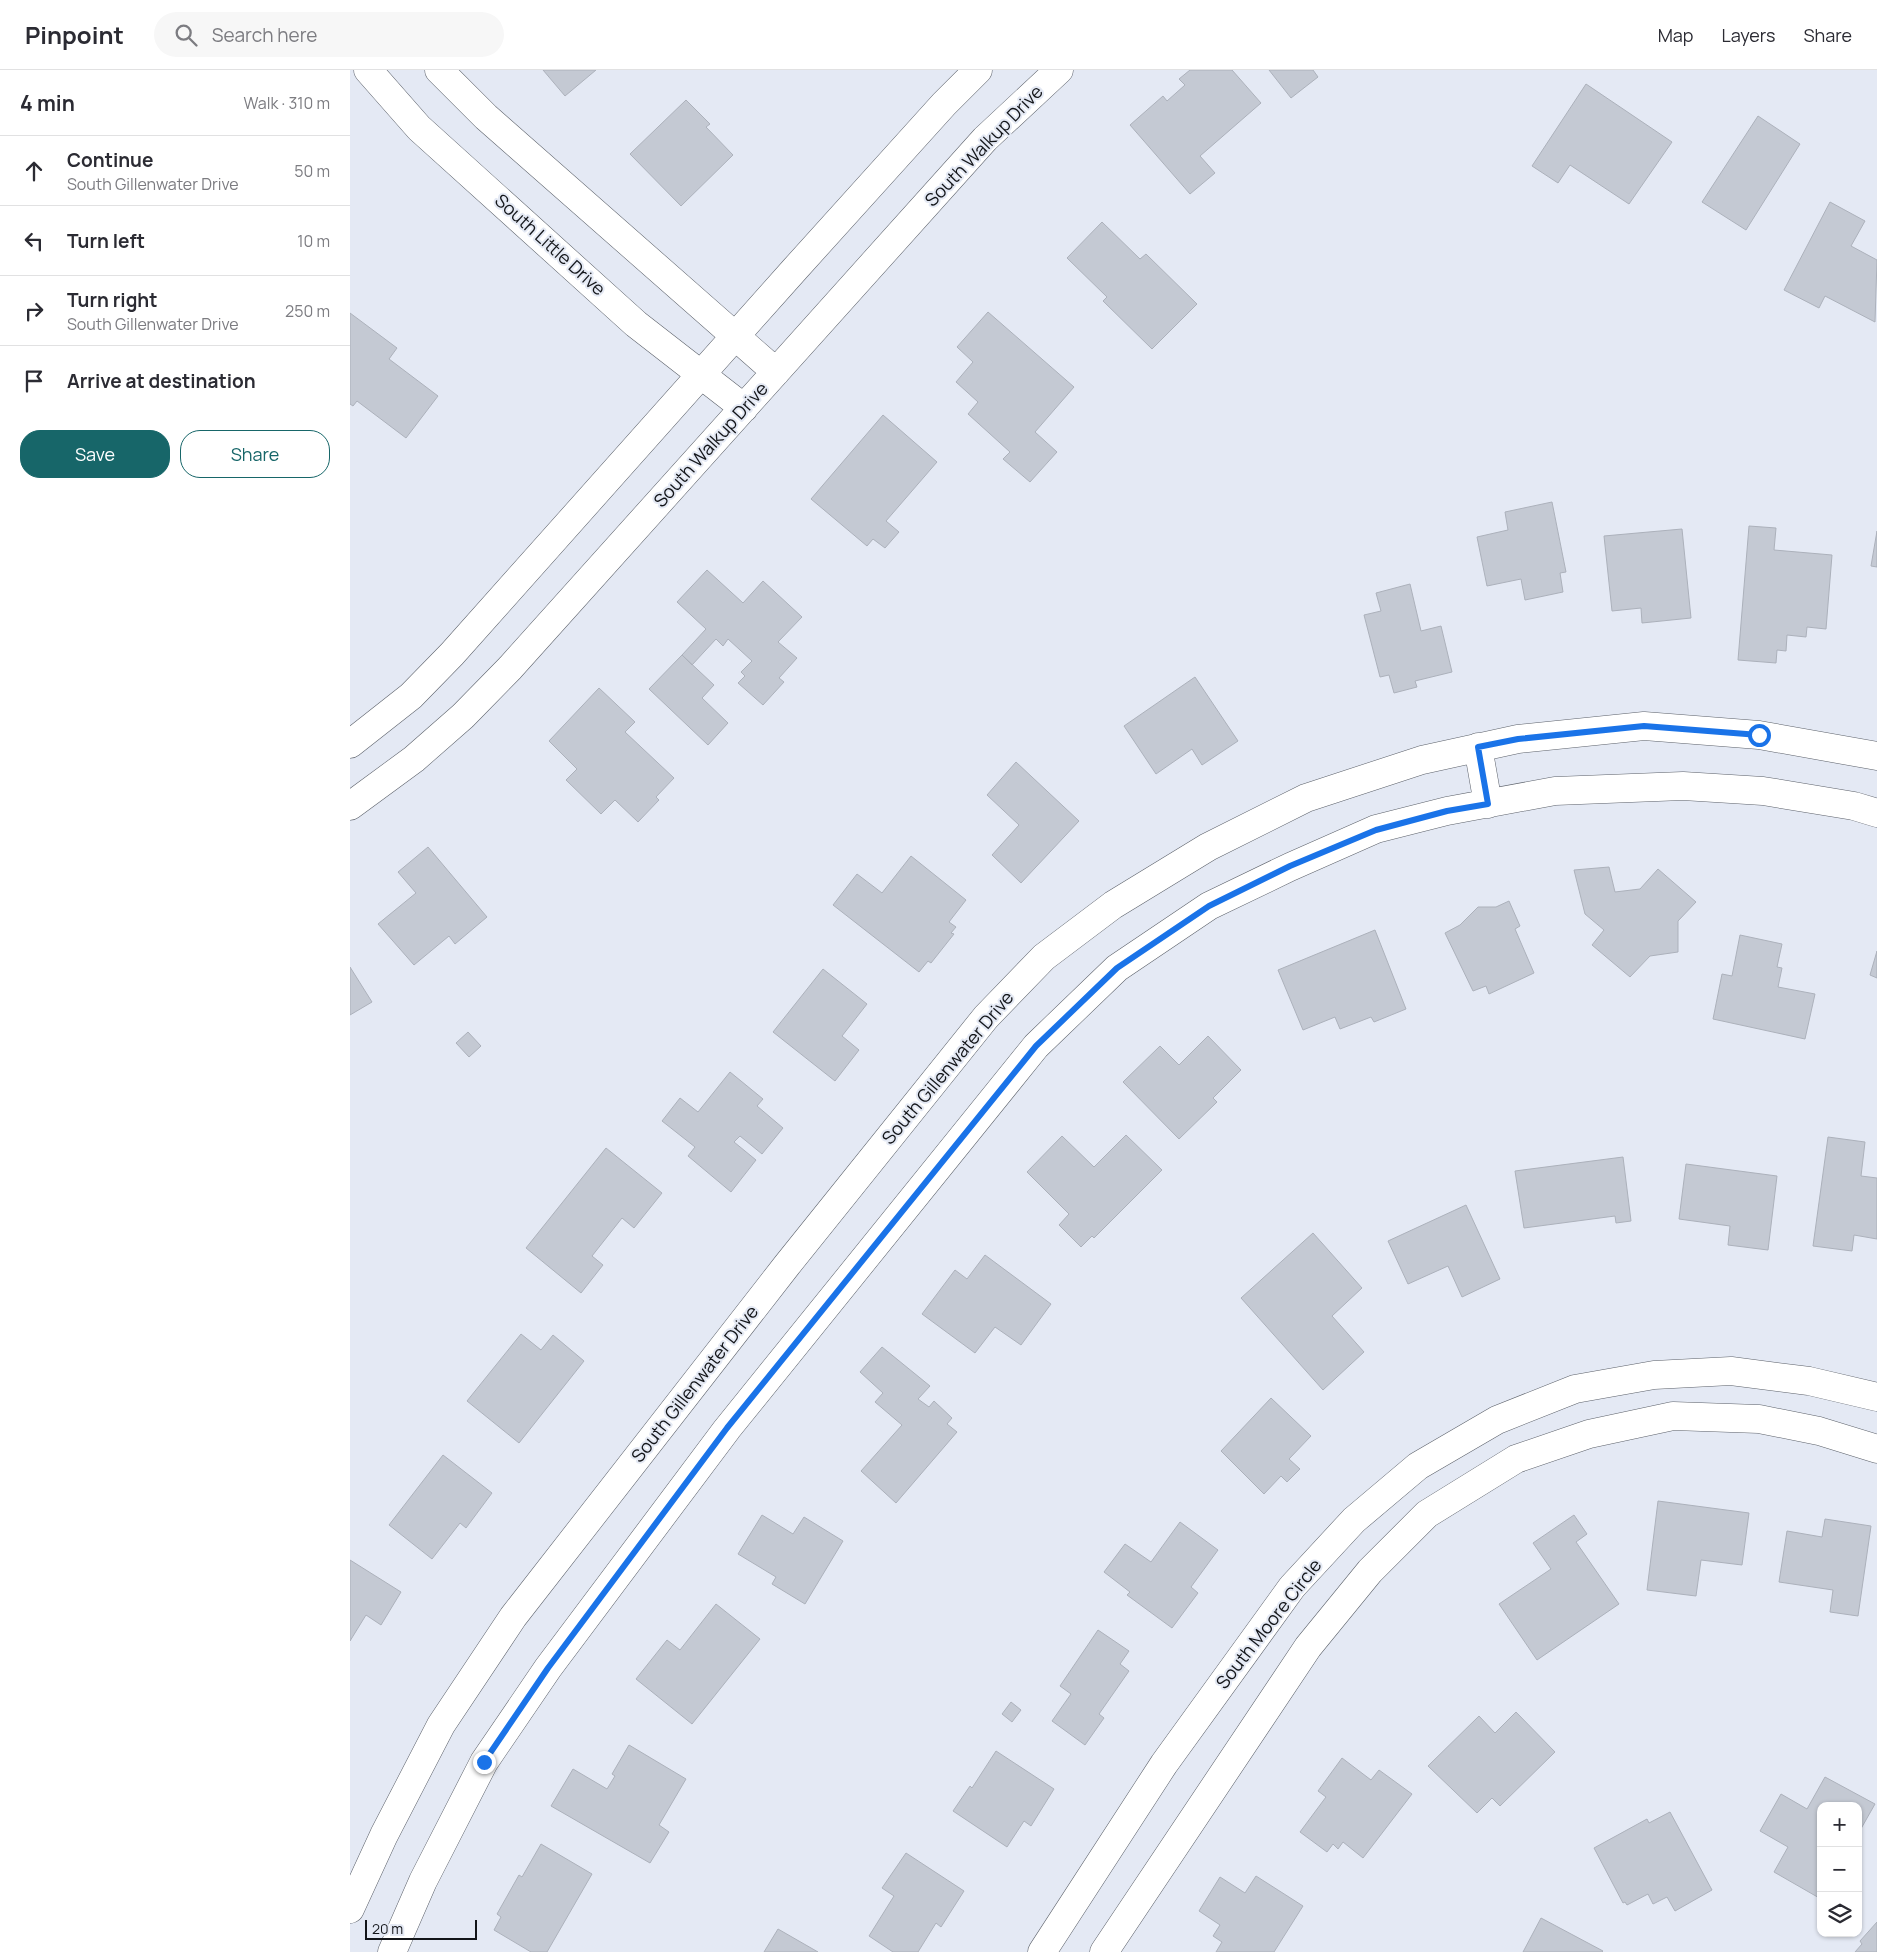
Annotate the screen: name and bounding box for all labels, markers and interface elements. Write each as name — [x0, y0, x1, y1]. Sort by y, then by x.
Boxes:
search box — [154, 12, 504, 57]
text: Pinpoint — [25, 18, 124, 51]
icon: search — [172, 21, 200, 49]
text: Search here — [212, 22, 317, 48]
text: Map — [1658, 23, 1693, 47]
text: Layers — [1721, 23, 1775, 47]
text: Share — [1803, 23, 1852, 47]
street label: South Walkup Drive — [919, 79, 1048, 211]
text: 4 min — [20, 89, 75, 117]
text: Walk · 310 m — [244, 92, 330, 114]
text: Continue — [67, 147, 153, 173]
icon: ahead — [20, 157, 48, 185]
text: 50 m — [294, 160, 330, 182]
text: South Gillenwater Drive — [67, 173, 239, 195]
street label: South Little Drive — [490, 188, 611, 300]
icon: left — [20, 227, 48, 255]
text: Turn left — [67, 228, 145, 254]
text: 10 m — [297, 230, 330, 252]
text: Turn right — [67, 287, 157, 313]
icon: right — [20, 297, 48, 325]
text: 250 m — [285, 300, 330, 322]
text: South Gillenwater Drive — [67, 313, 239, 335]
icon: arrive — [20, 367, 48, 395]
text: Arrive at destination — [67, 368, 256, 394]
street label: South Walkup Drive — [648, 377, 773, 512]
button: Save — [20, 430, 170, 478]
button: Share — [180, 430, 330, 478]
route start — [1748, 724, 1771, 747]
street label: South Gillenwater Drive — [876, 986, 1018, 1149]
street label: South Gillenwater Drive — [625, 1300, 763, 1467]
street label: South Moore Circle — [1210, 1554, 1326, 1693]
route end — [473, 1751, 496, 1774]
map controls — [1817, 1802, 1862, 1937]
button: + — [1817, 1802, 1862, 1847]
button: − — [1817, 1847, 1862, 1892]
button: layers — [1817, 1892, 1862, 1937]
scale bar — [365, 1917, 478, 1940]
text: 20 m — [372, 1919, 403, 1938]

